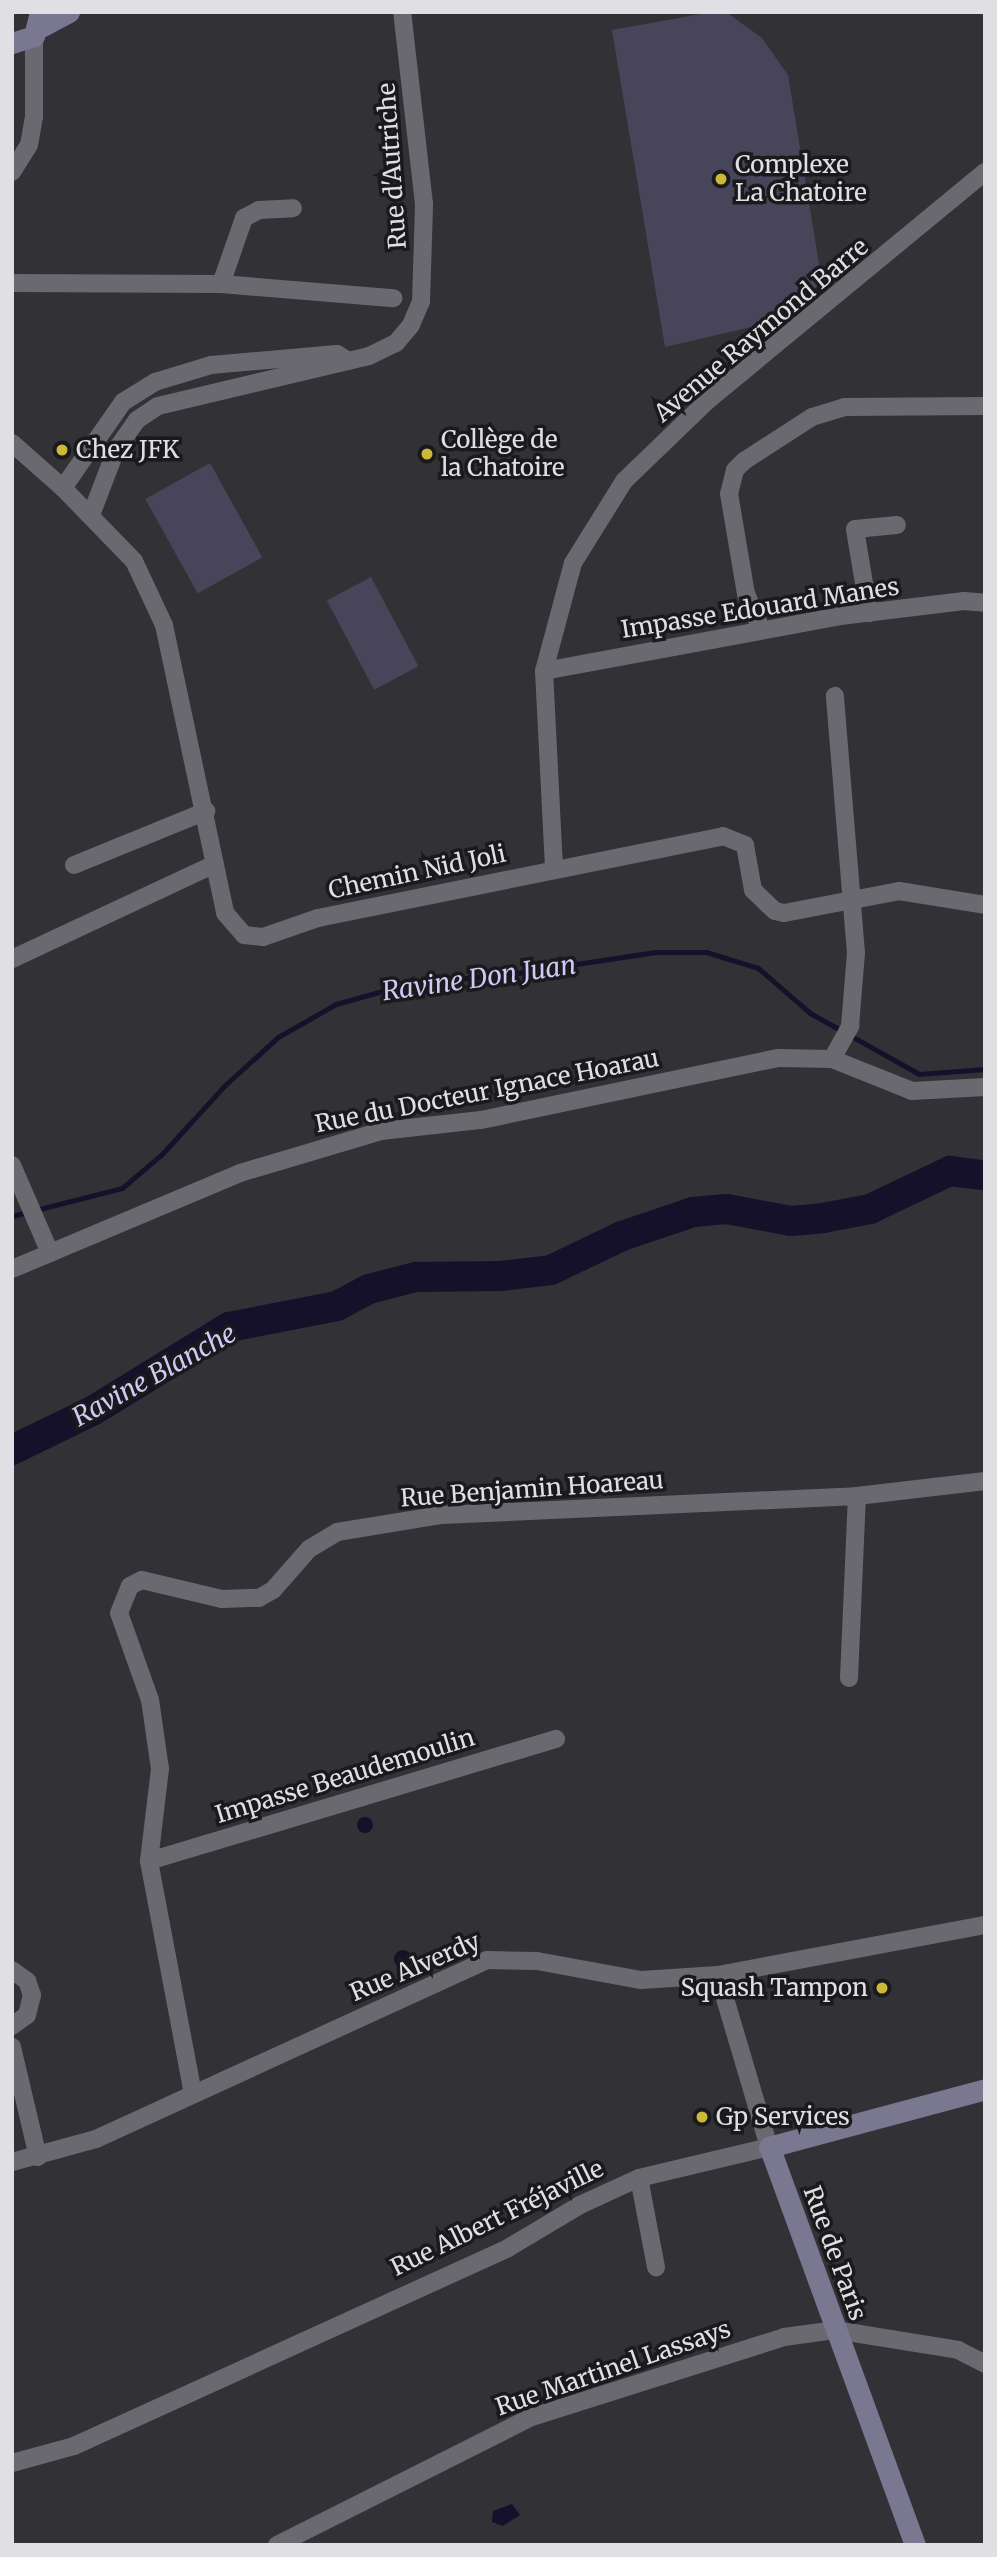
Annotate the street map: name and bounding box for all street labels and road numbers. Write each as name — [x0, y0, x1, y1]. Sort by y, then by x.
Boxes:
street label: Rue d'Autriche — [372, 82, 412, 250]
street label: Avenue Raymond Barre — [648, 232, 874, 428]
street label: Impasse Edouard Manes — [619, 572, 901, 644]
street label: Chemin Nid Joli — [326, 839, 508, 905]
street label: Rue du Docteur Ignace Hoarau — [313, 1044, 661, 1138]
street label: Rue Benjamin Hoareau — [399, 1465, 665, 1513]
street label: Impasse Beaudemoulin — [212, 1723, 478, 1829]
street label: Rue Alverdy — [346, 1927, 484, 2007]
street label: Rue Albert Fréjaville — [386, 2154, 608, 2282]
street label: Rue de Paris — [797, 2182, 873, 2324]
street label: Rue Martinel Lassays — [492, 2314, 734, 2422]

